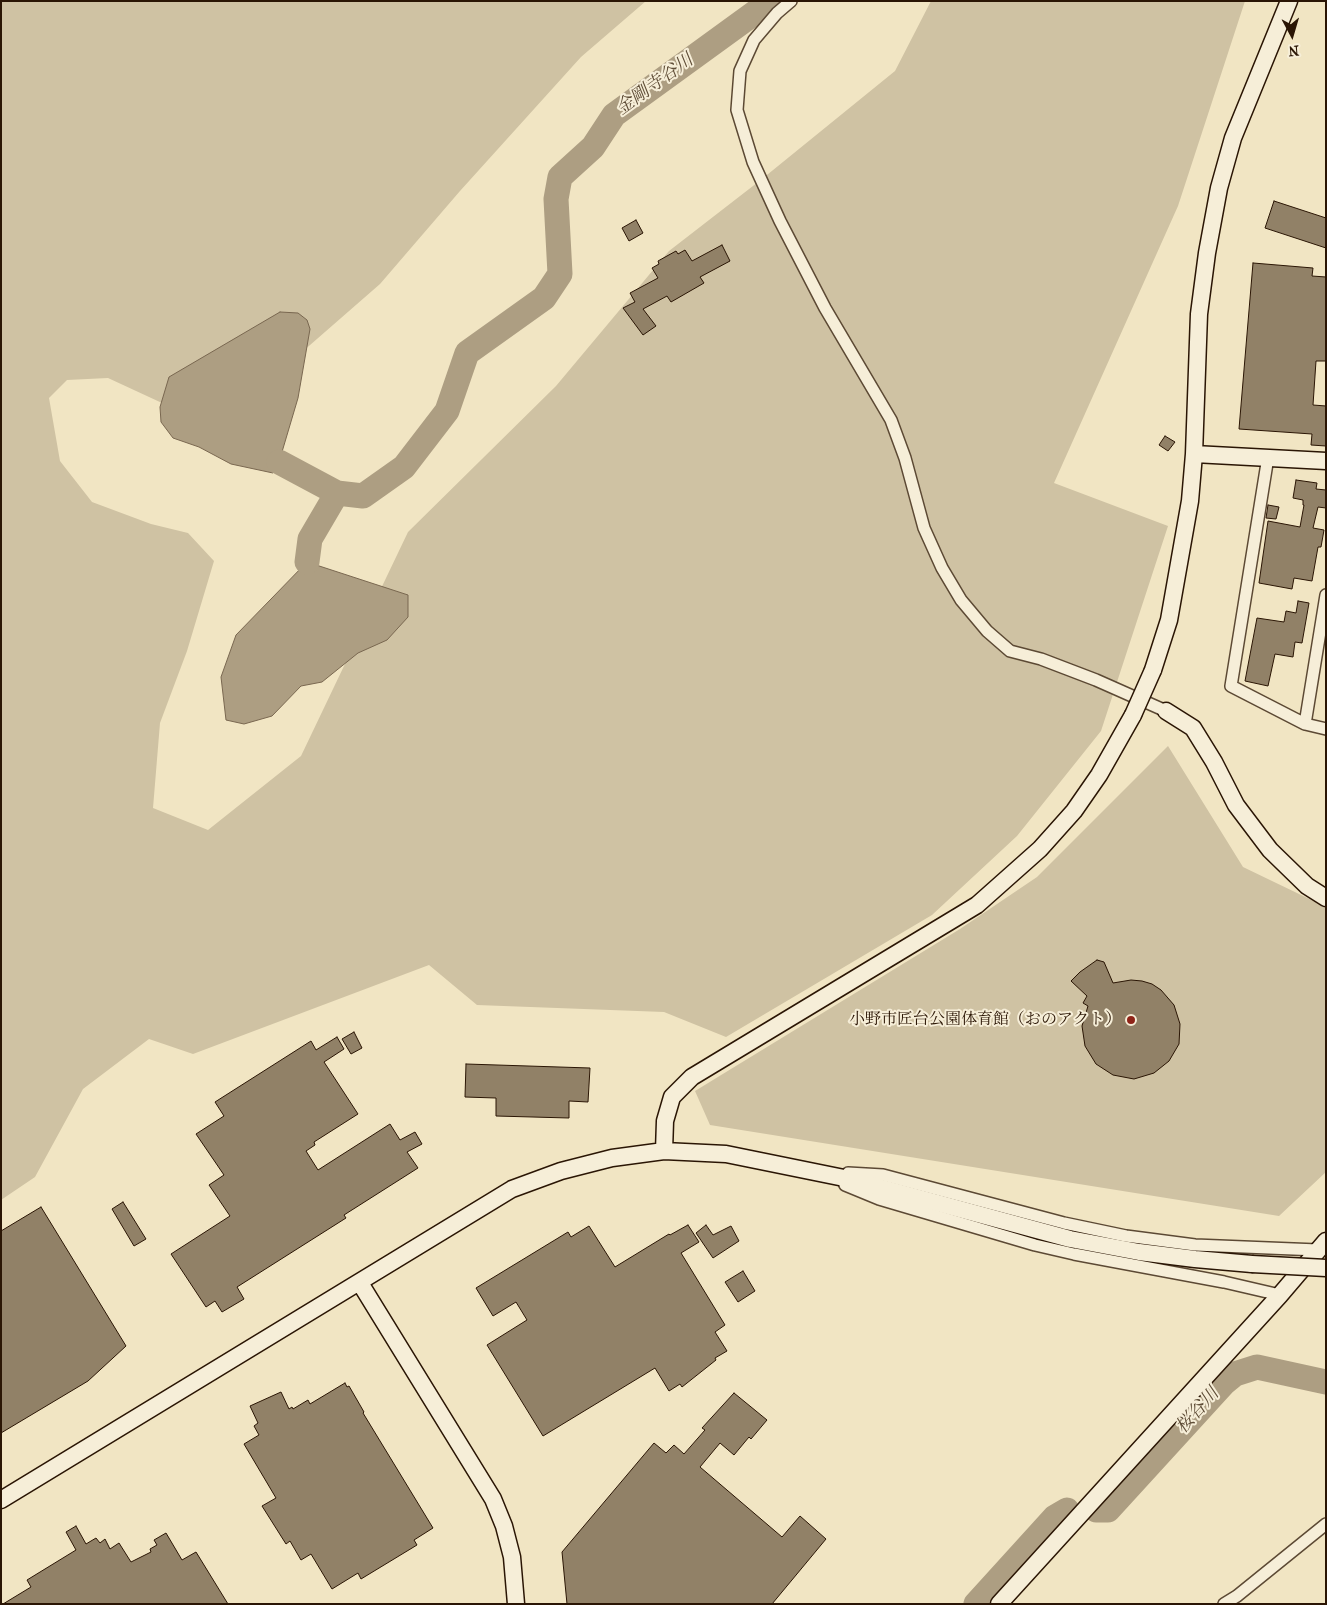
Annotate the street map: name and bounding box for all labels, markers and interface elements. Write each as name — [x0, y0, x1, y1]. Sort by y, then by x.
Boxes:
north arrow — [1267, 10, 1317, 60]
text: N — [1287, 41, 1300, 59]
water label: 金剛寺谷川 — [612, 50, 698, 120]
place label: 小野市匠台公園体育館（おのアクト） — [849, 1010, 1121, 1030]
marker: 小野市匠台公園体育館（おのアクト） — [1125, 1014, 1137, 1026]
water label: 桜谷川 — [1172, 1384, 1224, 1438]

